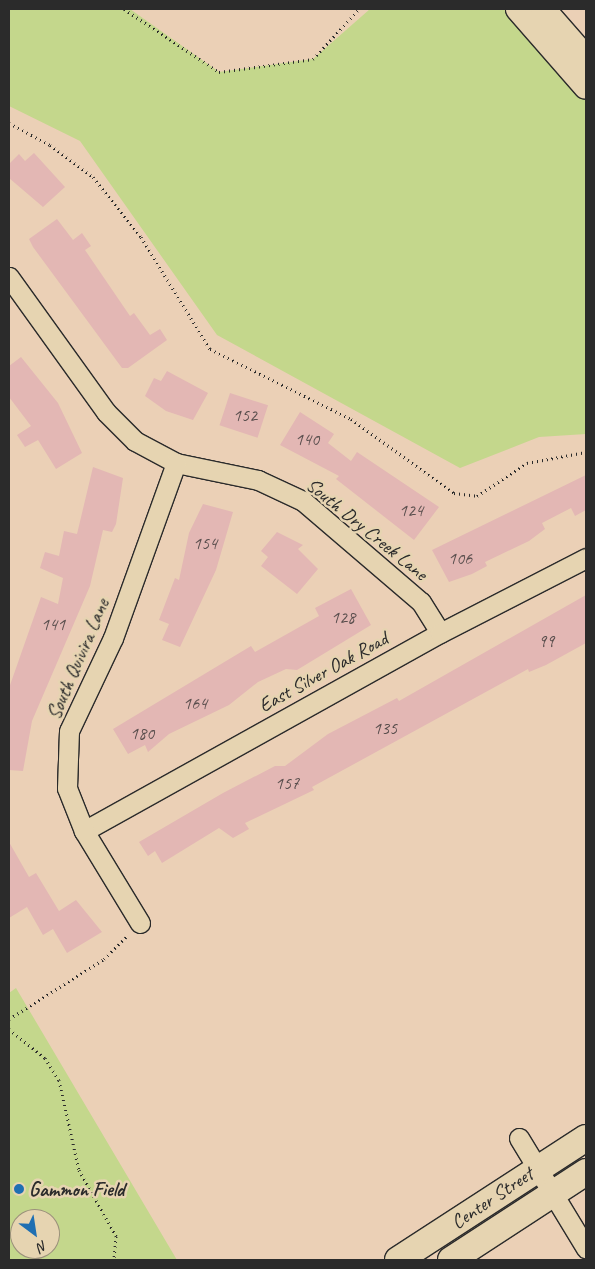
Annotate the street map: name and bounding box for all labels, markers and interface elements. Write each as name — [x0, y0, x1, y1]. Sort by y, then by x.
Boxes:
house number: 152 — [233, 404, 257, 426]
house number: 140 — [295, 428, 319, 450]
street label: South Dry Creek Lane — [301, 473, 433, 585]
house number: 124 — [399, 499, 423, 521]
house number: 154 — [193, 532, 217, 554]
house number: 106 — [448, 547, 472, 569]
street label: South Quivira Lane — [42, 595, 114, 723]
house number: 128 — [331, 606, 355, 628]
house number: 141 — [41, 613, 65, 635]
street label: East Silver Oak Road — [254, 627, 392, 717]
house number: 99 — [538, 630, 554, 652]
house number: 164 — [183, 692, 207, 714]
house number: 135 — [373, 717, 397, 739]
house number: 180 — [130, 722, 154, 744]
house number: 157 — [275, 772, 299, 794]
street label: Center Street — [446, 1162, 538, 1234]
place label: Gammon Field — [29, 1177, 124, 1201]
marker: Gammon Field — [13, 1183, 25, 1195]
north arrow — [10, 1209, 60, 1259]
text: N — [34, 1237, 51, 1256]

